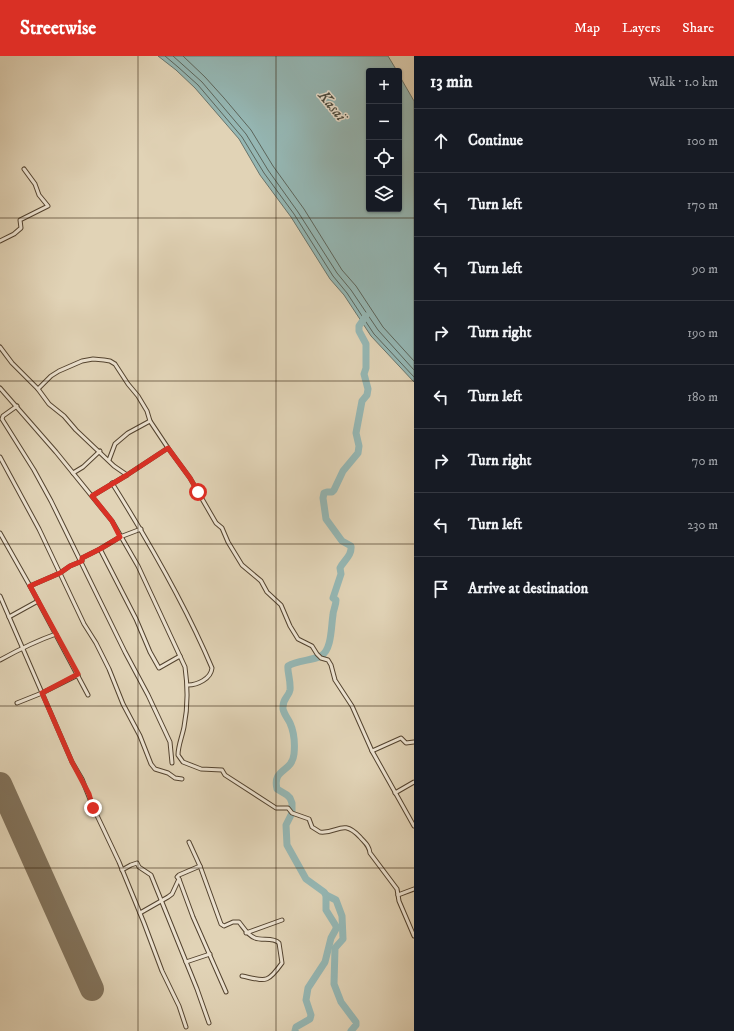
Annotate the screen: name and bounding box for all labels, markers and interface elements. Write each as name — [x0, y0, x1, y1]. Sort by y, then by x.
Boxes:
text: Streetwise — [20, 17, 96, 40]
text: Map — [574, 19, 600, 37]
text: Layers — [622, 19, 660, 37]
text: Share — [682, 19, 714, 37]
map controls — [366, 68, 402, 212]
button: + — [366, 68, 402, 104]
text: 13 min — [430, 71, 472, 93]
text: Walk · 1.0 km — [648, 74, 718, 90]
water label: Kasaï — [313, 85, 352, 127]
button: − — [366, 104, 402, 140]
icon: ahead — [430, 130, 452, 152]
text: Continue — [468, 131, 523, 150]
text: 100 m — [687, 133, 718, 149]
button: locate — [366, 140, 402, 176]
button: layers — [366, 176, 402, 212]
icon: left — [430, 194, 452, 216]
text: Turn left — [468, 195, 522, 214]
text: 170 m — [687, 197, 718, 213]
icon: left — [430, 258, 452, 280]
text: Turn left — [468, 259, 522, 278]
text: 90 m — [692, 261, 718, 277]
icon: right — [430, 322, 452, 344]
text: Turn right — [468, 323, 531, 342]
text: 190 m — [687, 325, 718, 341]
icon: left — [430, 386, 452, 408]
text: Turn left — [468, 387, 522, 406]
text: 180 m — [687, 389, 718, 405]
icon: right — [430, 450, 452, 472]
text: Turn right — [468, 451, 531, 470]
text: 70 m — [692, 453, 718, 469]
route start — [189, 483, 207, 501]
icon: left — [430, 514, 452, 536]
text: Turn left — [468, 515, 522, 534]
text: 230 m — [687, 517, 718, 533]
icon: arrive — [430, 578, 452, 600]
text: Arrive at destination — [468, 579, 588, 598]
route end — [84, 799, 102, 817]

